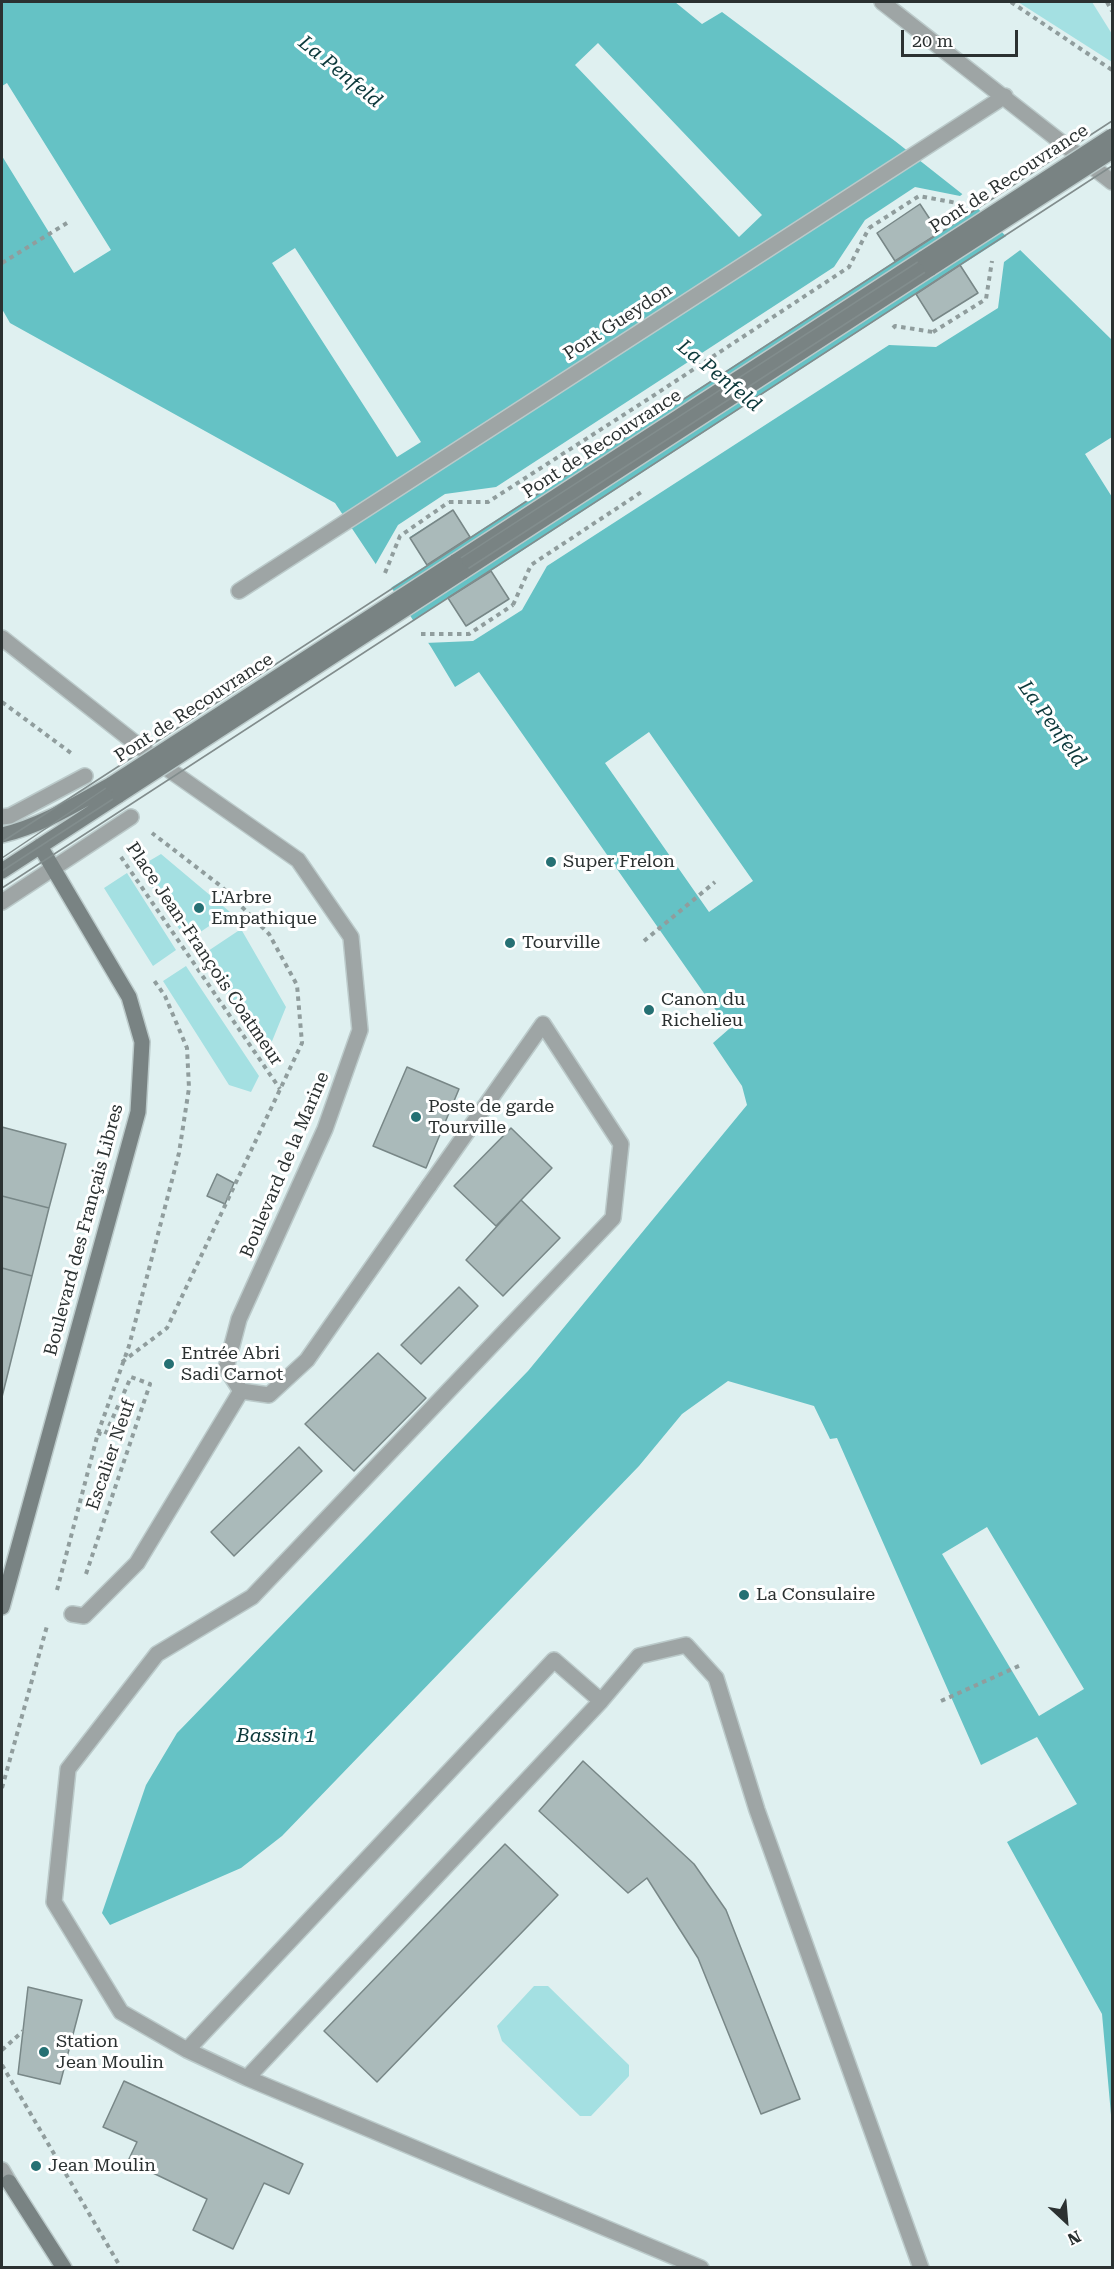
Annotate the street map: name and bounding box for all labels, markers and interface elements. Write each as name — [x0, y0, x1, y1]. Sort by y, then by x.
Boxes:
scale bar — [904, 18, 1021, 56]
text: 20 m — [912, 30, 953, 51]
water label: La Penfeld — [293, 31, 387, 113]
street label: Pont de Recouvrance — [926, 120, 1092, 238]
street label: Pont Gueydon — [560, 279, 676, 365]
water label: La Penfeld — [672, 335, 766, 417]
street label: Pont de Recouvrance — [519, 385, 685, 503]
street label: Pont de Recouvrance — [111, 649, 277, 767]
water label: La Penfeld — [1013, 676, 1091, 772]
street label: Place Jean-François Coatmeur — [121, 838, 287, 1070]
place label: Super Frelon — [563, 851, 675, 873]
marker: Super Frelon — [544, 855, 558, 869]
place label: L'Arbre Empathique — [211, 887, 317, 930]
marker: L'Arbre Empathique — [192, 901, 206, 915]
place label: Tourville — [522, 932, 600, 954]
marker: Tourville — [503, 936, 517, 950]
place label: Canon du Richelieu — [661, 989, 745, 1032]
marker: Canon du Richelieu — [642, 1003, 656, 1017]
street label: Boulevard de la Marine — [236, 1069, 334, 1261]
place label: Poste de garde Tourville — [428, 1096, 554, 1138]
street label: Boulevard des Français Libres — [40, 1102, 128, 1358]
marker: Poste de garde Tourville — [409, 1110, 423, 1124]
place label: Entrée Abri Sadi Carnot — [181, 1343, 283, 1386]
marker: Entrée Abri Sadi Carnot — [162, 1357, 176, 1371]
street label: Escalier Neuf — [82, 1397, 140, 1513]
place label: La Consulaire — [756, 1584, 875, 1606]
marker: La Consulaire — [737, 1588, 751, 1602]
water label: Bassin 1 — [236, 1724, 316, 1748]
place label: Station Jean Moulin — [56, 2031, 164, 2074]
marker: Station Jean Moulin — [37, 2045, 51, 2059]
place label: Jean Moulin — [48, 2155, 156, 2177]
marker: Jean Moulin — [29, 2159, 43, 2173]
north arrow — [1036, 2191, 1096, 2251]
text: N — [1064, 2226, 1084, 2249]

